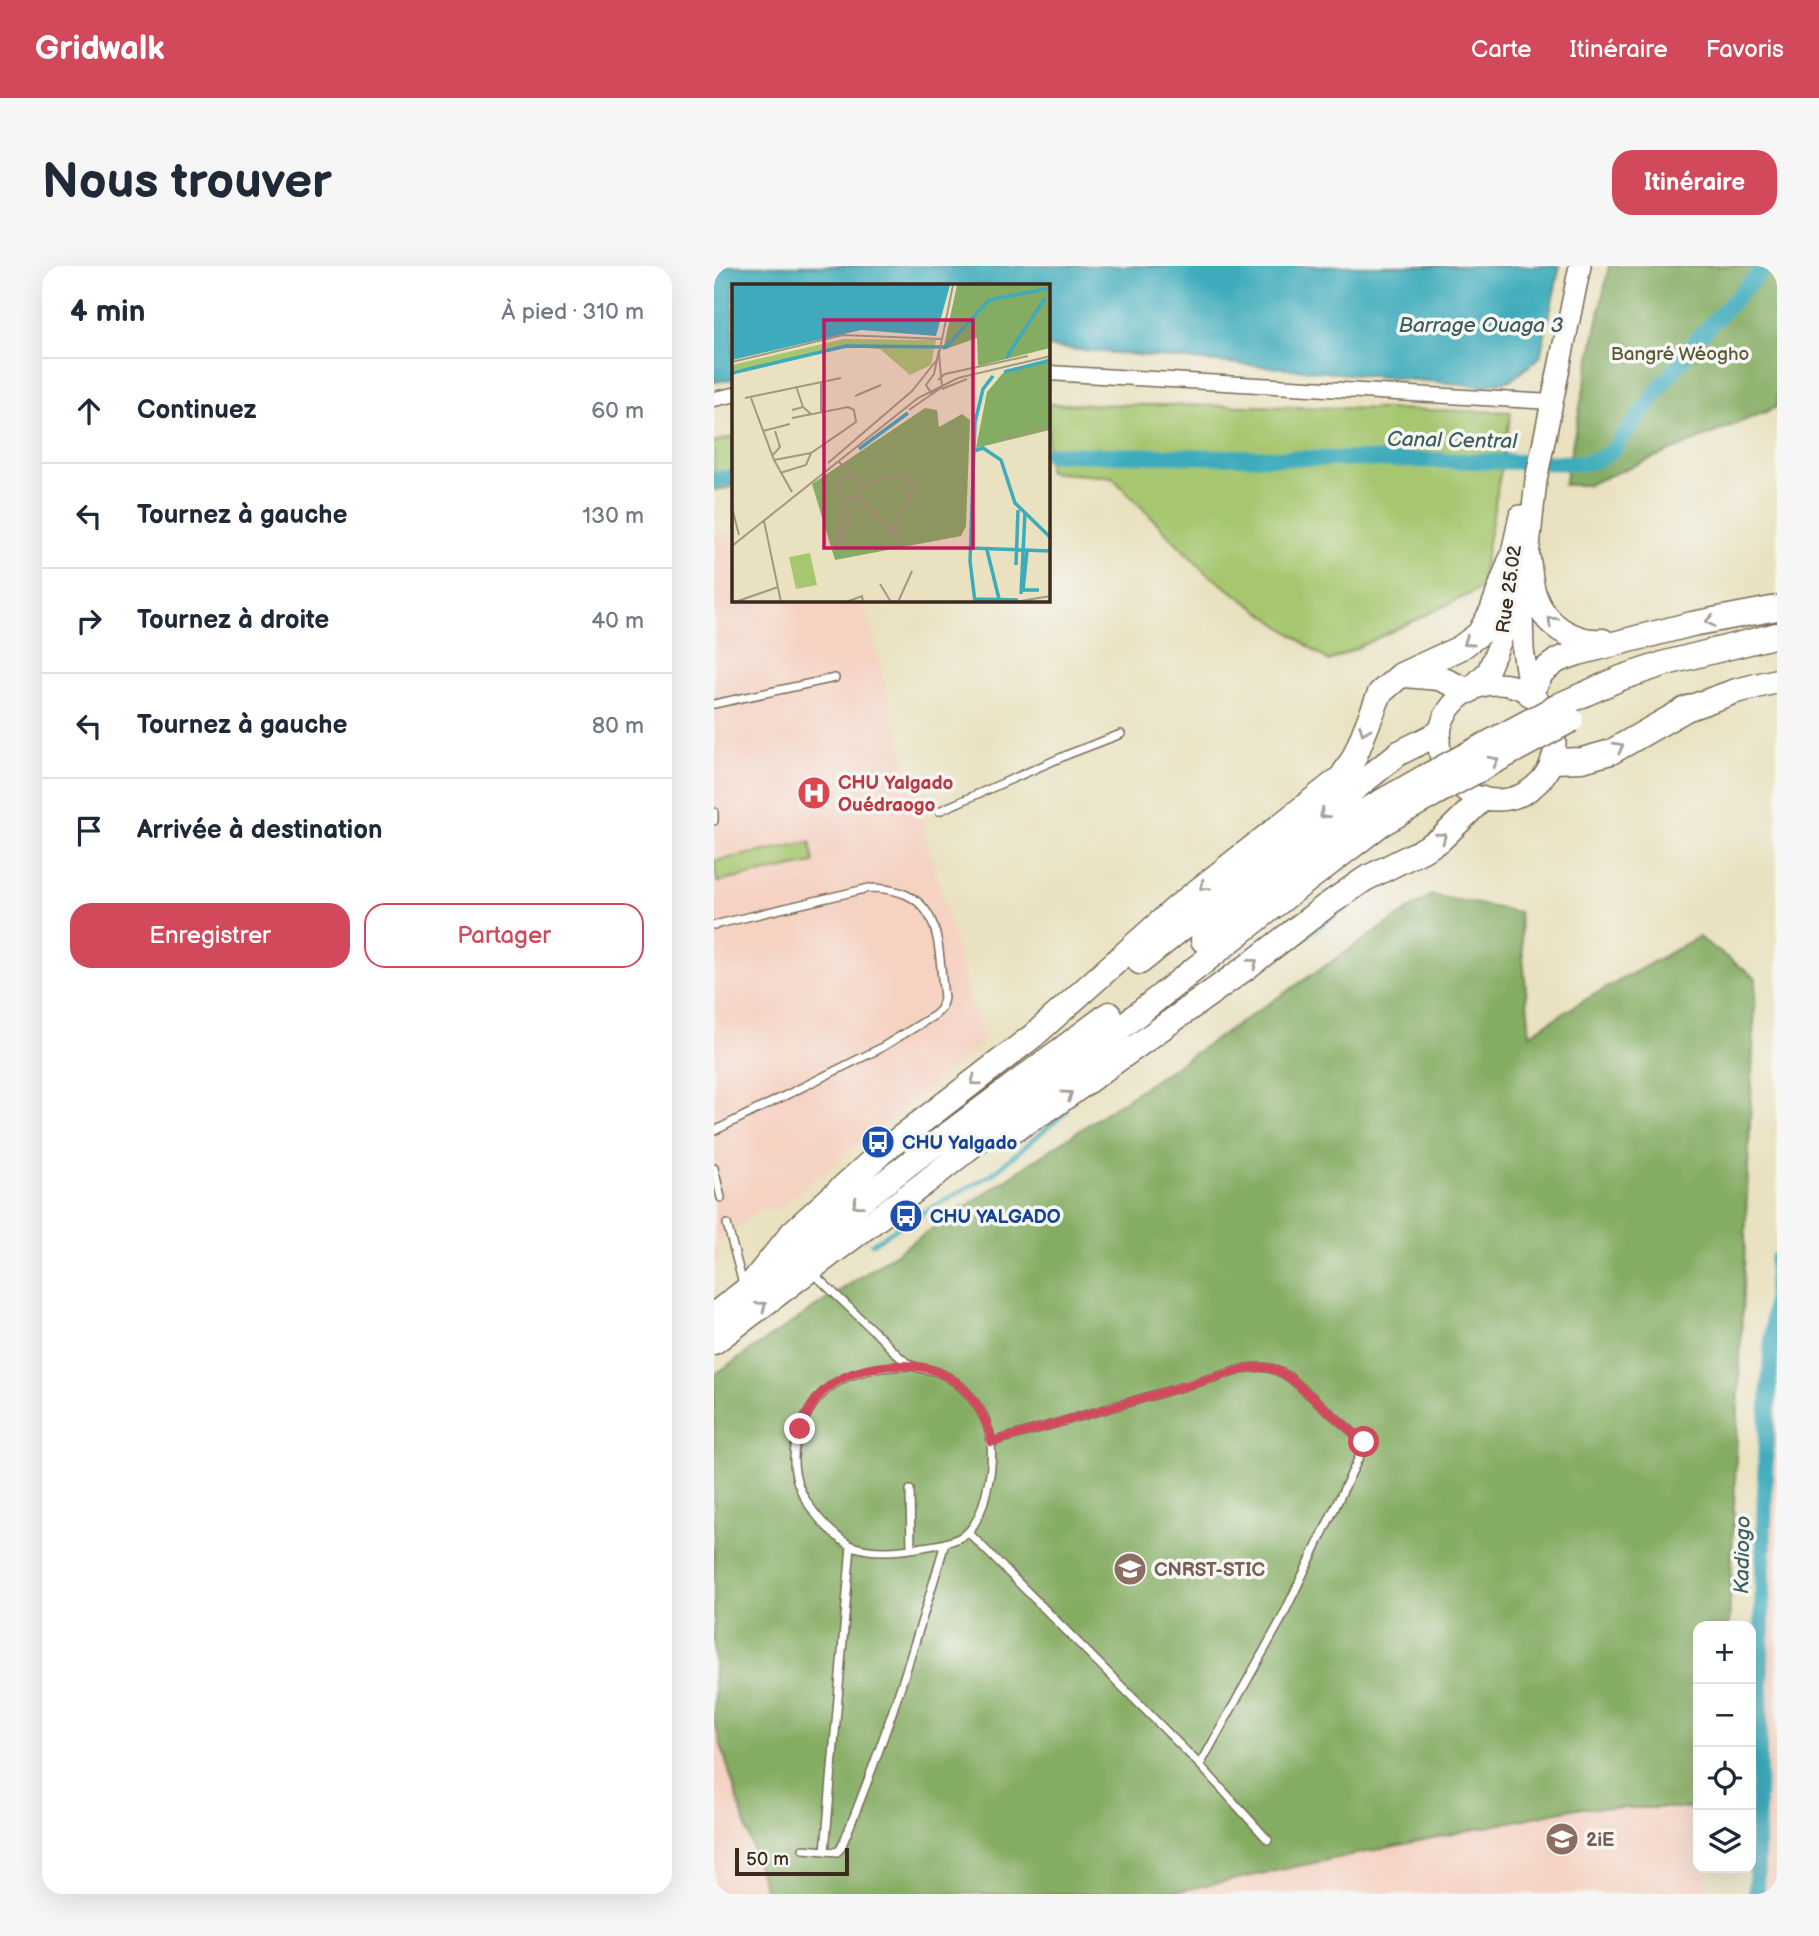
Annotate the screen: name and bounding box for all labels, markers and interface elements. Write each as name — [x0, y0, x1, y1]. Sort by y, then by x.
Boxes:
text: Gridwalk — [35, 29, 165, 69]
text: Carte — [1471, 35, 1532, 64]
text: Itinéraire — [1570, 35, 1668, 64]
text: Favoris — [1706, 35, 1784, 64]
button: Itinéraire — [1612, 150, 1777, 215]
text: Nous trouver — [42, 153, 332, 212]
inset map — [732, 284, 1050, 602]
text: 4 min — [70, 294, 145, 330]
text: À pied · 310 m — [501, 298, 644, 326]
water label: Barrage Ouaga 3 — [1399, 313, 1564, 338]
park label: Bangré Wéogho — [1611, 343, 1749, 366]
icon: ahead — [70, 392, 108, 430]
text: Continuez — [137, 395, 257, 426]
text: 60 m — [591, 397, 644, 425]
water label: Canal Central — [1387, 427, 1519, 454]
icon: left — [70, 497, 108, 535]
text: Tournez à gauche — [137, 500, 348, 531]
text: 130 m — [582, 502, 644, 530]
street label: Rue 25.02 — [1492, 543, 1527, 635]
icon: right — [70, 602, 108, 640]
text: Tournez à droite — [137, 605, 329, 636]
text: 40 m — [591, 607, 644, 635]
one-way arrow — [1704, 613, 1716, 628]
one-way arrow — [1548, 617, 1561, 630]
one-way arrow — [1463, 634, 1476, 646]
icon: left — [70, 707, 108, 745]
text: Tournez à gauche — [137, 710, 348, 741]
text: 80 m — [592, 712, 644, 740]
one-way arrow — [1358, 724, 1372, 736]
one-way arrow — [1611, 742, 1624, 755]
one-way arrow — [1486, 756, 1499, 769]
place label: CHU Yalgado Ouédraogo — [838, 772, 954, 817]
hospital icon: CHU Yalgado Ouédraogo — [795, 774, 833, 812]
one-way arrow — [1320, 806, 1333, 818]
icon: arrive — [70, 812, 108, 850]
text: Arrivée à destination — [137, 815, 383, 846]
one-way arrow — [1434, 833, 1446, 846]
one-way arrow — [1199, 877, 1212, 890]
button: Enregistrer — [70, 903, 350, 968]
button: Partager — [364, 903, 644, 968]
one-way arrow — [1245, 958, 1258, 971]
one-way arrow — [970, 1072, 983, 1085]
one-way arrow — [1060, 1091, 1073, 1103]
bus stop icon: CHU Yalgado — [859, 1123, 897, 1161]
place label: CHU Yalgado — [902, 1132, 1018, 1155]
one-way arrow — [852, 1195, 865, 1208]
bus stop icon: CHU YALGADO — [887, 1197, 925, 1235]
place label: CHU YALGADO — [930, 1206, 1061, 1229]
one-way arrow — [754, 1302, 767, 1314]
route end — [784, 1413, 815, 1444]
route start — [1348, 1426, 1379, 1457]
water label: Kadiogo — [1729, 1516, 1756, 1594]
school or university icon: CNRST-STIC — [1111, 1550, 1149, 1588]
place label: CNRST-STIC — [1154, 1559, 1265, 1582]
map controls — [1693, 1621, 1756, 1873]
button: + — [1693, 1621, 1756, 1684]
button: − — [1693, 1684, 1756, 1747]
button: locate — [1693, 1747, 1756, 1810]
button: layers — [1693, 1810, 1756, 1873]
school or university icon: 2iE — [1543, 1820, 1581, 1858]
place label: 2iE — [1586, 1829, 1614, 1852]
scale bar — [735, 1845, 849, 1877]
text: 50 m — [746, 1848, 789, 1871]

